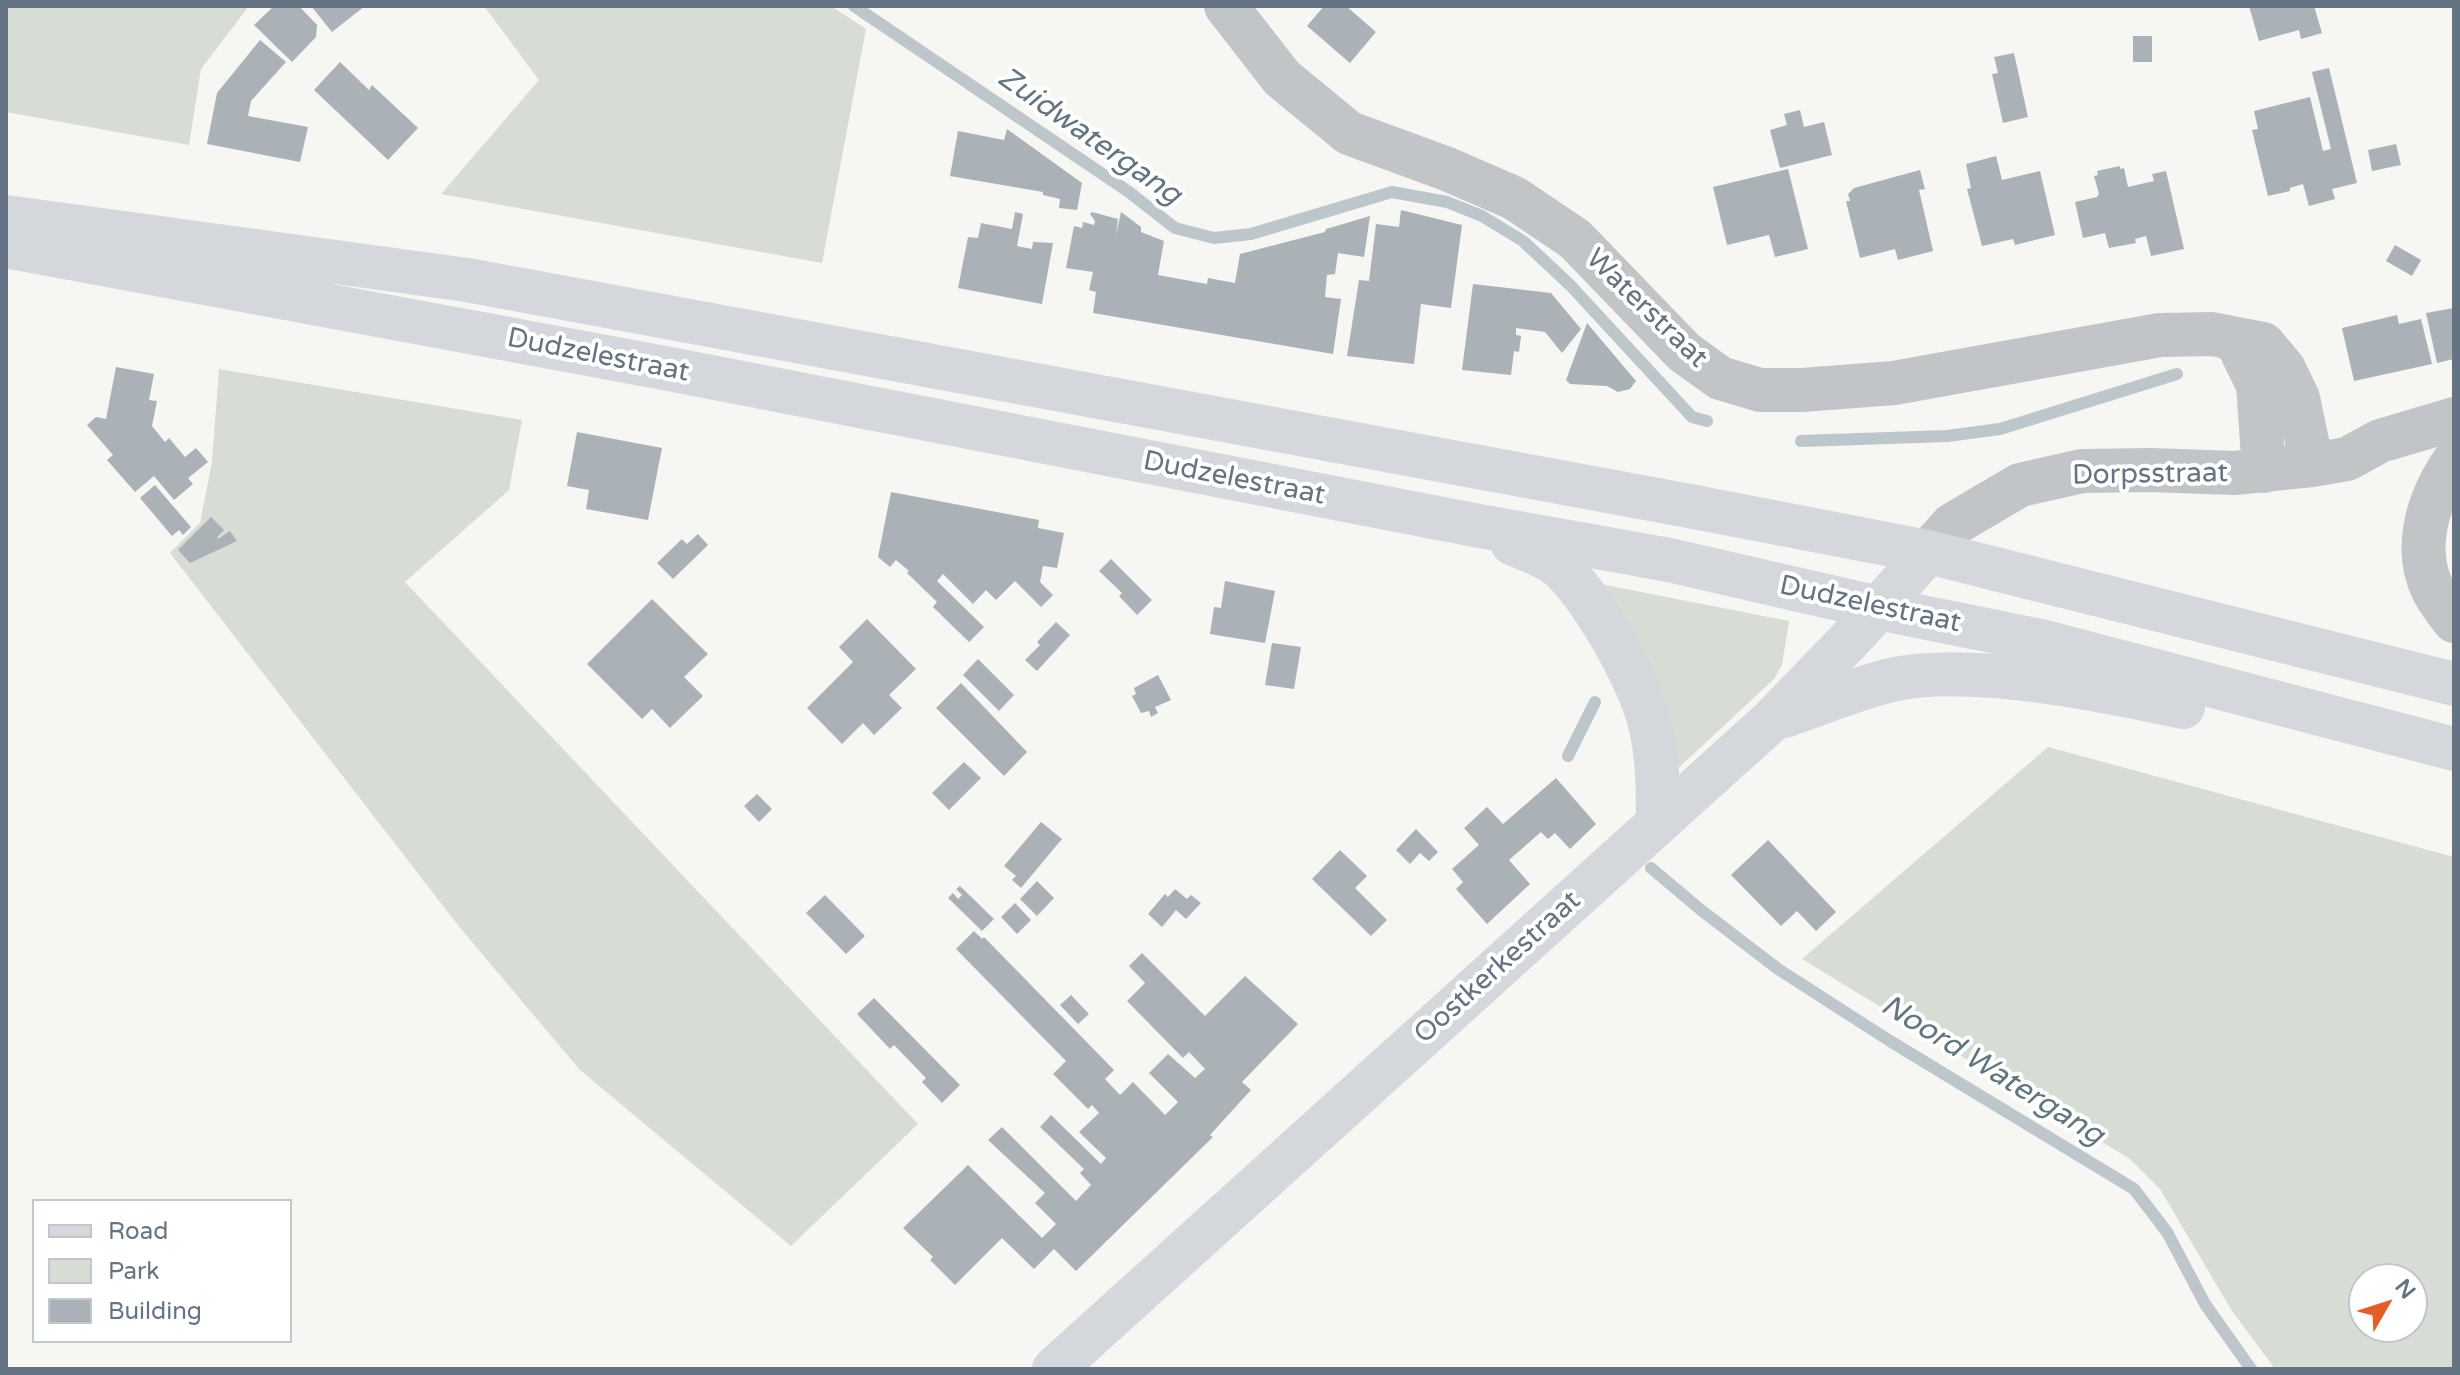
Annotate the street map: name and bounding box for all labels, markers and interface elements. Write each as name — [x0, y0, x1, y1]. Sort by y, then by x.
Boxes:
water label: Zuidwatergang — [990, 60, 1188, 214]
street label: Waterstraat — [1578, 243, 1714, 375]
street label: Dudzelestraat — [504, 322, 692, 390]
street label: Dudzelestraat — [1140, 445, 1328, 513]
street label: Dorpsstraat — [2072, 457, 2228, 493]
street label: Dudzelestraat — [1776, 569, 1964, 641]
street label: Oostkerkestraat — [1408, 884, 1588, 1052]
water label: Noord Watergang — [1874, 988, 2110, 1154]
legend — [32, 1199, 292, 1343]
text: Road — [108, 1217, 168, 1246]
text: Park — [108, 1257, 159, 1286]
north arrow — [2348, 1263, 2428, 1343]
text: N — [2389, 1274, 2421, 1304]
text: Building — [108, 1297, 202, 1326]

